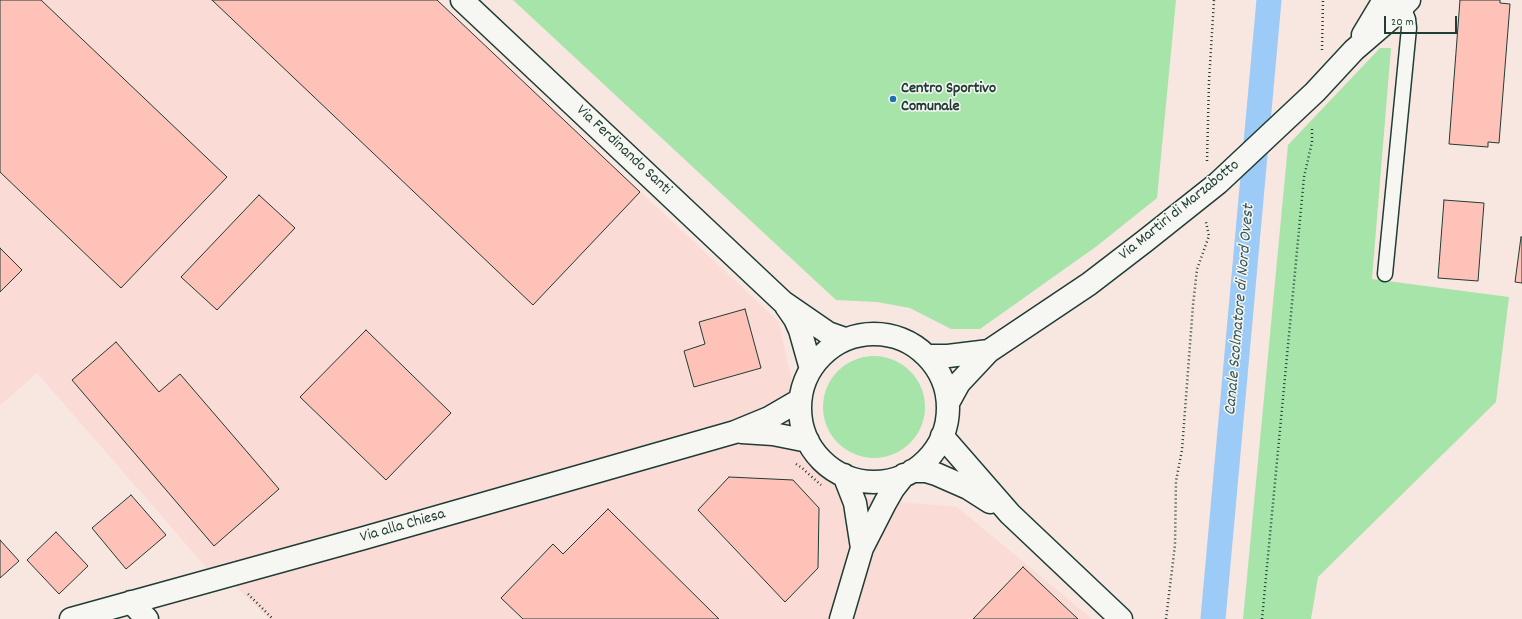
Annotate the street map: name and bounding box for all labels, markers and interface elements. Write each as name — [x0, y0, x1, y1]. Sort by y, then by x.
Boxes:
scale bar — [1386, 8, 1459, 34]
text: 20 m — [1391, 14, 1414, 31]
place label: Centro Sportivo Comunale — [901, 80, 996, 118]
marker: Centro Sportivo Comunale — [888, 94, 898, 104]
street label: Via Ferdinando Santi — [571, 102, 675, 200]
street label: Via Martiri di Marzabotto — [1116, 157, 1244, 265]
water label: Canale Scolmatore di Nord Ovest — [1222, 204, 1260, 416]
street label: Via alla Chiesa — [358, 506, 448, 548]

